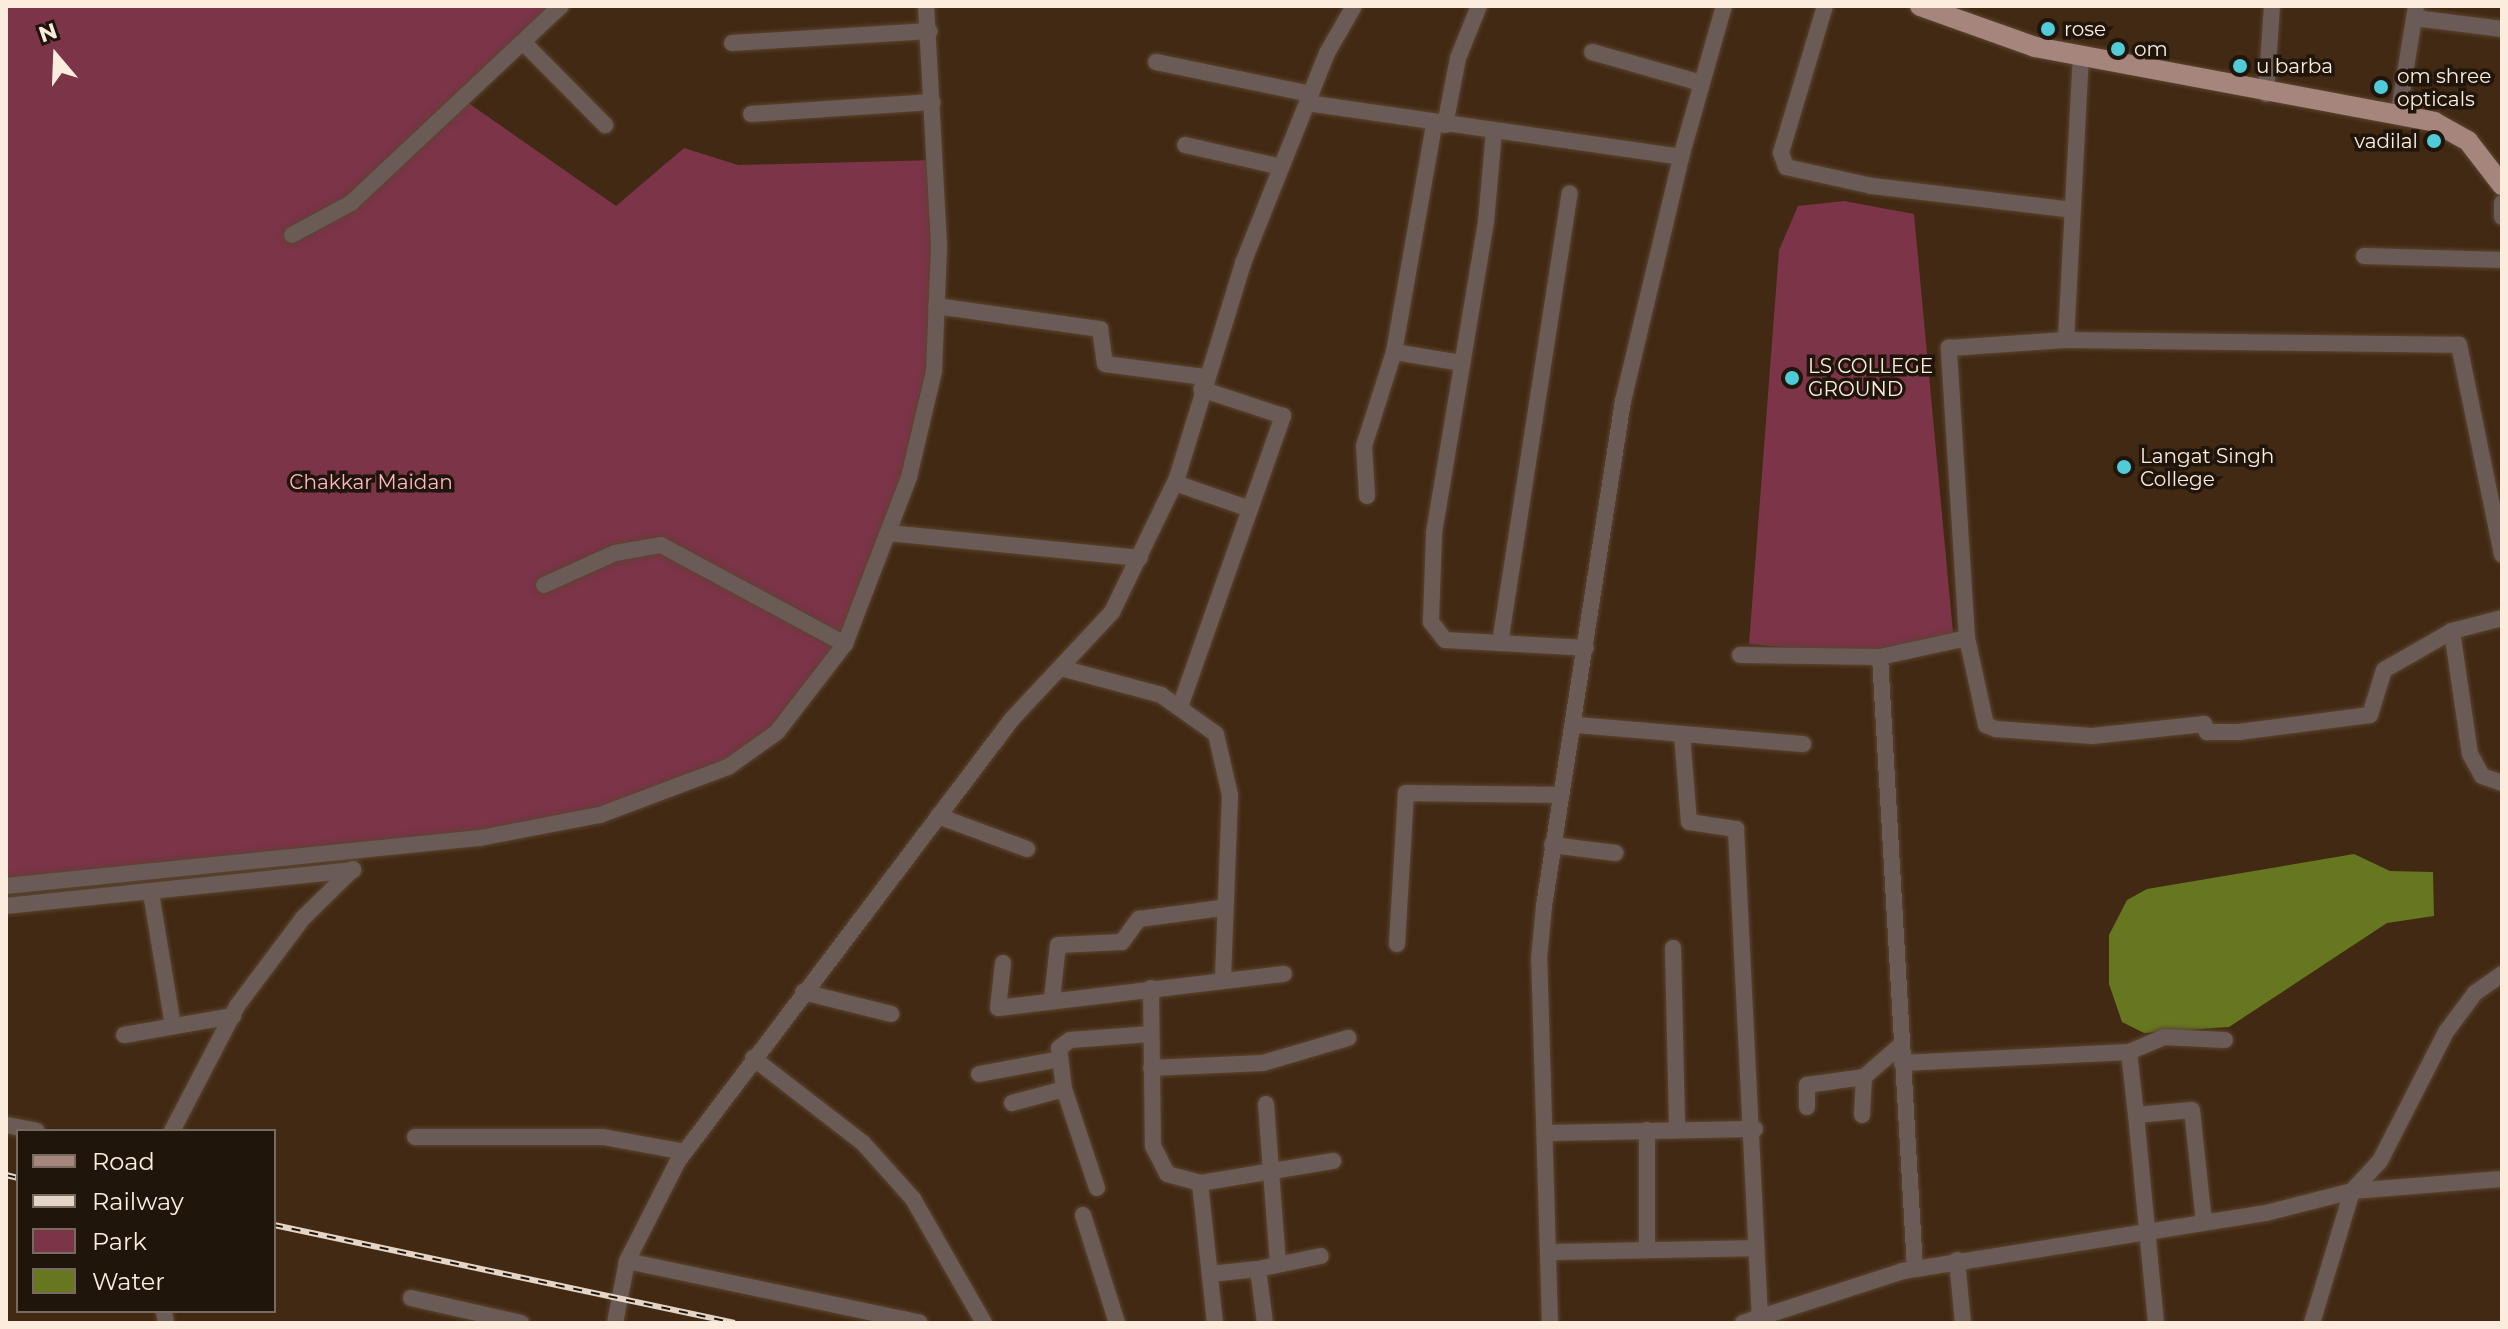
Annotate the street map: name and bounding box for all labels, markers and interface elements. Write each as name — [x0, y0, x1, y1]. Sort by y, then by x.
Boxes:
north arrow — [16, 16, 96, 96]
text: N — [35, 17, 61, 48]
place label: rose — [2064, 17, 2106, 41]
marker: rose — [2039, 20, 2057, 38]
place label: om — [2134, 37, 2168, 61]
marker: om — [2109, 40, 2127, 58]
place label: u barba — [2256, 54, 2333, 78]
marker: u barba — [2231, 57, 2249, 75]
place label: om shree opticals — [2397, 64, 2491, 111]
marker: om shree opticals — [2372, 78, 2390, 96]
place label: vadilal — [2354, 129, 2418, 153]
marker: vadilal — [2425, 132, 2443, 150]
place label: LS COLLEGE GROUND — [1808, 354, 1933, 401]
marker: LS COLLEGE GROUND — [1783, 369, 1801, 387]
place label: Langat Singh College — [2140, 444, 2274, 491]
marker: Langat Singh College — [2115, 458, 2133, 476]
park label: Chakkar Maidan — [289, 470, 453, 494]
legend — [16, 1129, 276, 1313]
text: Road — [92, 1147, 155, 1176]
text: Railway — [92, 1187, 184, 1216]
text: Park — [92, 1227, 147, 1256]
text: Water — [92, 1267, 165, 1296]

